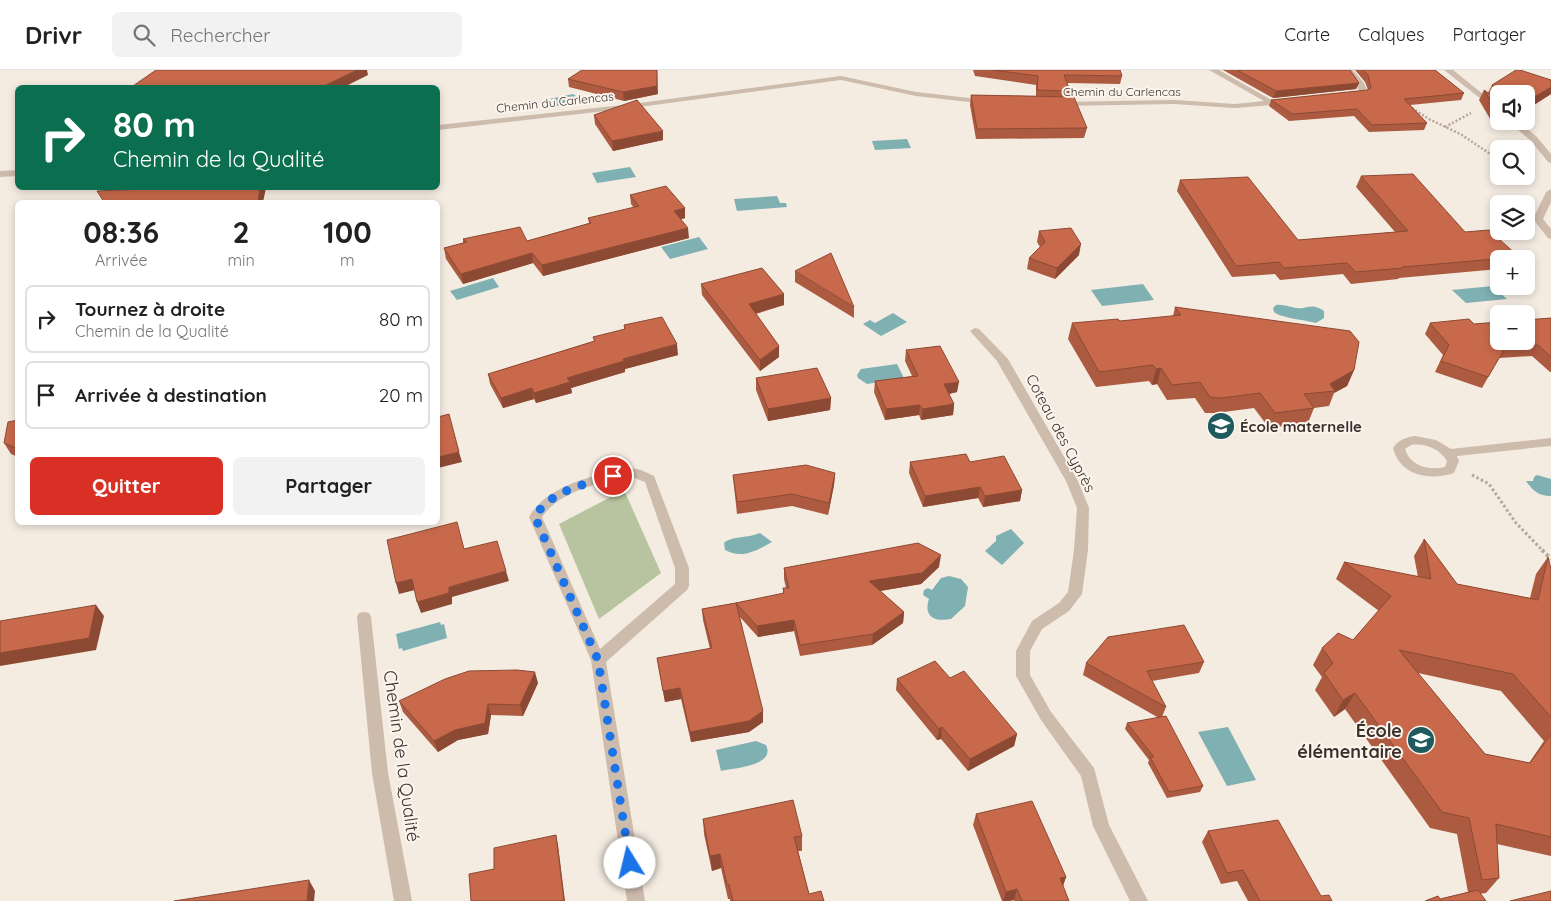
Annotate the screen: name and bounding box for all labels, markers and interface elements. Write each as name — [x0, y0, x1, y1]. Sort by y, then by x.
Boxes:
search box — [112, 12, 462, 57]
text: Drivr — [25, 20, 82, 50]
icon: search — [130, 21, 158, 49]
text: Rechercher — [170, 23, 270, 47]
text: Carte — [1284, 23, 1330, 46]
text: Calques — [1358, 23, 1425, 46]
text: Partager — [1453, 23, 1526, 46]
street label: Chemin du Carlencas — [1063, 84, 1181, 99]
map controls — [1490, 85, 1535, 350]
button: sound — [1490, 85, 1535, 130]
street label: Chemin du Carlencas — [496, 88, 615, 116]
text: 80 m — [113, 102, 196, 146]
icon: right — [30, 105, 95, 170]
button: search — [1490, 140, 1535, 185]
text: Chemin de la Qualité — [113, 145, 324, 173]
button: layers — [1490, 195, 1535, 240]
text: 08:36 — [83, 213, 159, 251]
text: 2 — [233, 213, 250, 251]
text: 100 — [323, 213, 372, 251]
text: Arrivée — [95, 250, 148, 270]
text: min — [227, 250, 255, 270]
text: m — [340, 250, 355, 270]
button: + — [1490, 250, 1535, 295]
text: Tournez à droite — [75, 297, 225, 321]
icon: right — [32, 305, 60, 333]
button: − — [1490, 305, 1535, 350]
text: 80 m — [379, 307, 423, 331]
text: Chemin de la Qualité — [75, 321, 229, 341]
street label: Coteau des Cyprès — [1022, 371, 1100, 495]
icon: arrive — [32, 381, 60, 409]
text: Arrivée à destination — [75, 383, 267, 407]
text: 20 m — [379, 383, 423, 407]
school or university icon: École maternelle — [1206, 411, 1236, 441]
place label: École maternelle — [1240, 417, 1362, 436]
pin — [592, 455, 634, 497]
button: Quitter — [30, 457, 223, 515]
button: Partager — [233, 457, 425, 515]
icon: arrive — [599, 462, 627, 490]
street label: Chemin de la Qualité — [379, 669, 425, 843]
place label: École élémentaire — [1297, 719, 1402, 763]
school or university icon: École élémentaire — [1406, 725, 1436, 755]
position arrow — [603, 836, 655, 888]

